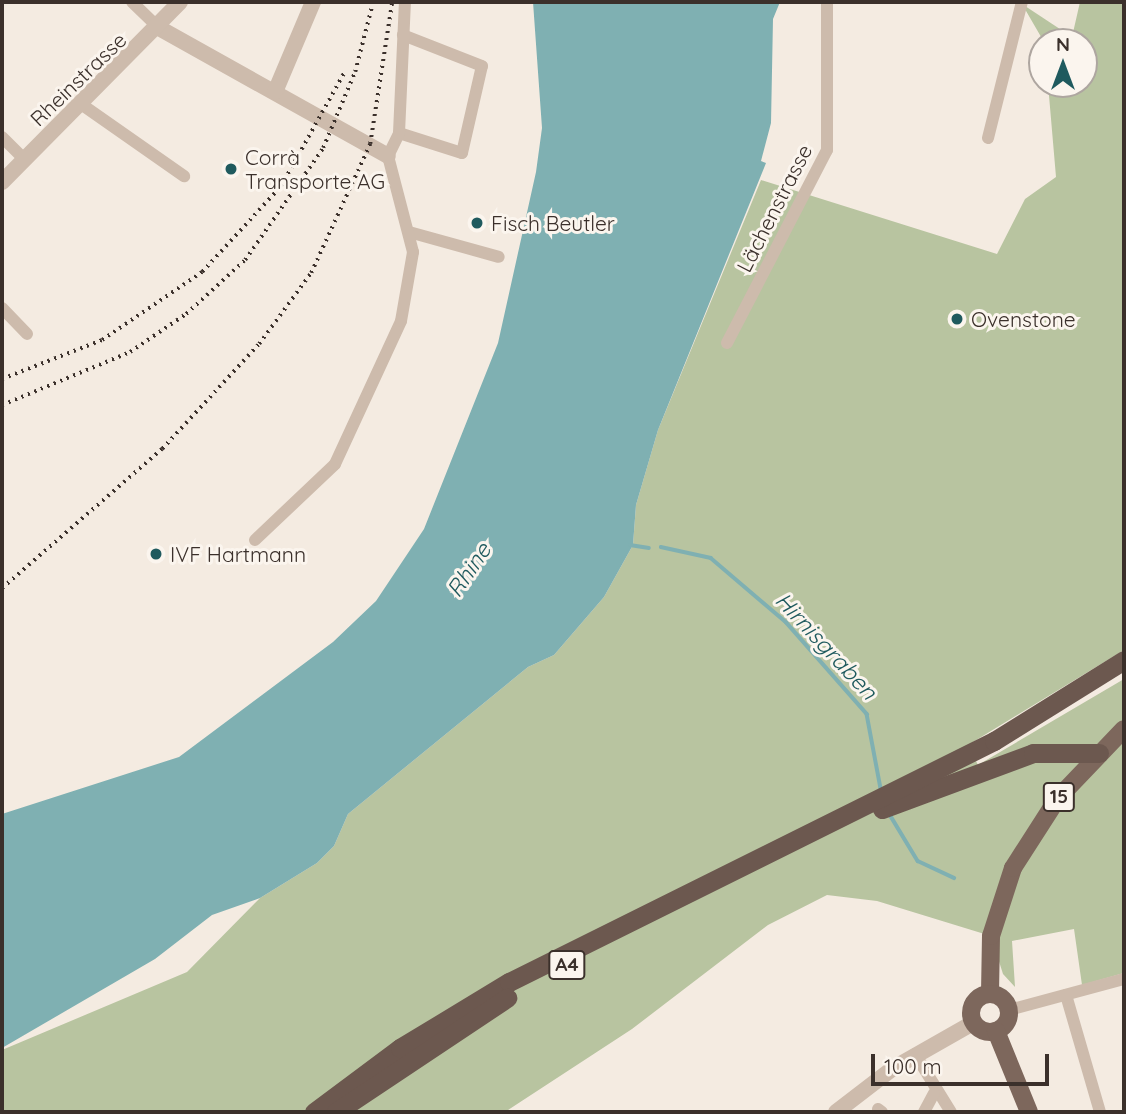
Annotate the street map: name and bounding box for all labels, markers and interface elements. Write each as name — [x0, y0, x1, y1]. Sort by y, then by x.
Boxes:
street label: Rheinstrasse — [25, 27, 131, 131]
north arrow — [1028, 28, 1098, 98]
text: N — [1056, 32, 1070, 56]
street label: Lächenstrasse — [731, 140, 817, 276]
place label: Corrà Transporte AG — [245, 144, 385, 194]
marker: Corrà Transporte AG — [223, 161, 239, 177]
place label: Fisch Beutler — [491, 210, 615, 236]
marker: Fisch Beutler — [469, 215, 485, 231]
place label: Ovenstone — [971, 306, 1076, 332]
marker: Ovenstone — [949, 311, 965, 327]
water label: Rhine — [441, 538, 497, 602]
place label: IVF Hartmann — [170, 541, 306, 567]
marker: IVF Hartmann — [148, 546, 164, 562]
water label: Hirnisgraben — [769, 587, 883, 705]
road number: 15 — [1042, 782, 1076, 812]
road number: A4 — [548, 950, 586, 981]
scale bar — [874, 1040, 1052, 1084]
text: 100 m — [884, 1053, 942, 1079]

